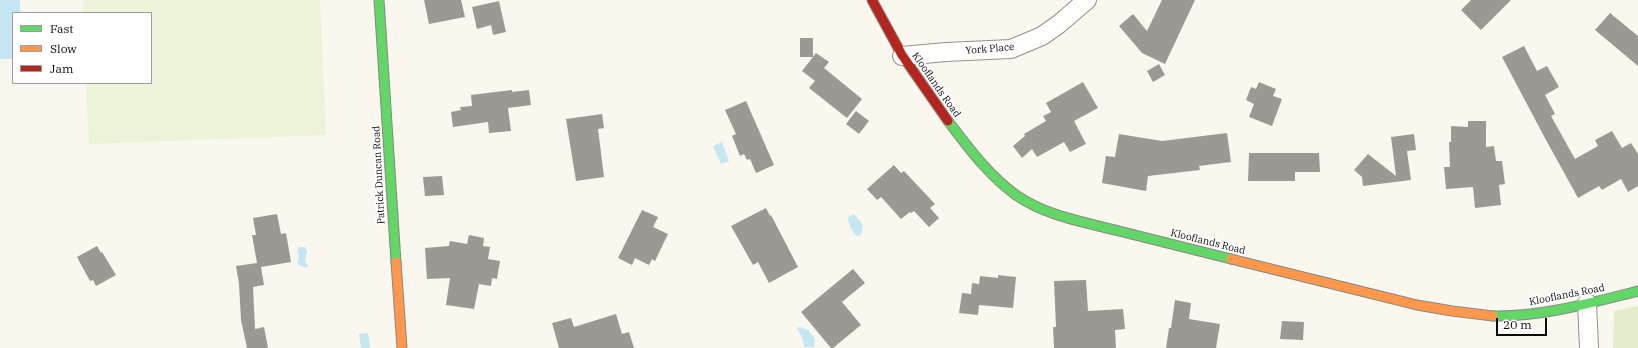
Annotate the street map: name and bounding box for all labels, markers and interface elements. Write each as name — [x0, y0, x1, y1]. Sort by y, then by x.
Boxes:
legend — [12, 12, 152, 84]
text: Fast — [50, 21, 74, 36]
text: Slow — [50, 41, 77, 56]
street label: York Place — [965, 41, 1015, 57]
street label: Klooflands Road — [909, 50, 963, 120]
text: Jam — [50, 61, 73, 76]
street label: Patrick Duncan Road — [370, 125, 388, 225]
street label: Klooflands Road — [1169, 227, 1247, 257]
street label: Klooflands Road — [1528, 282, 1606, 308]
scale bar — [1498, 310, 1549, 336]
text: 20 m — [1503, 317, 1532, 332]

